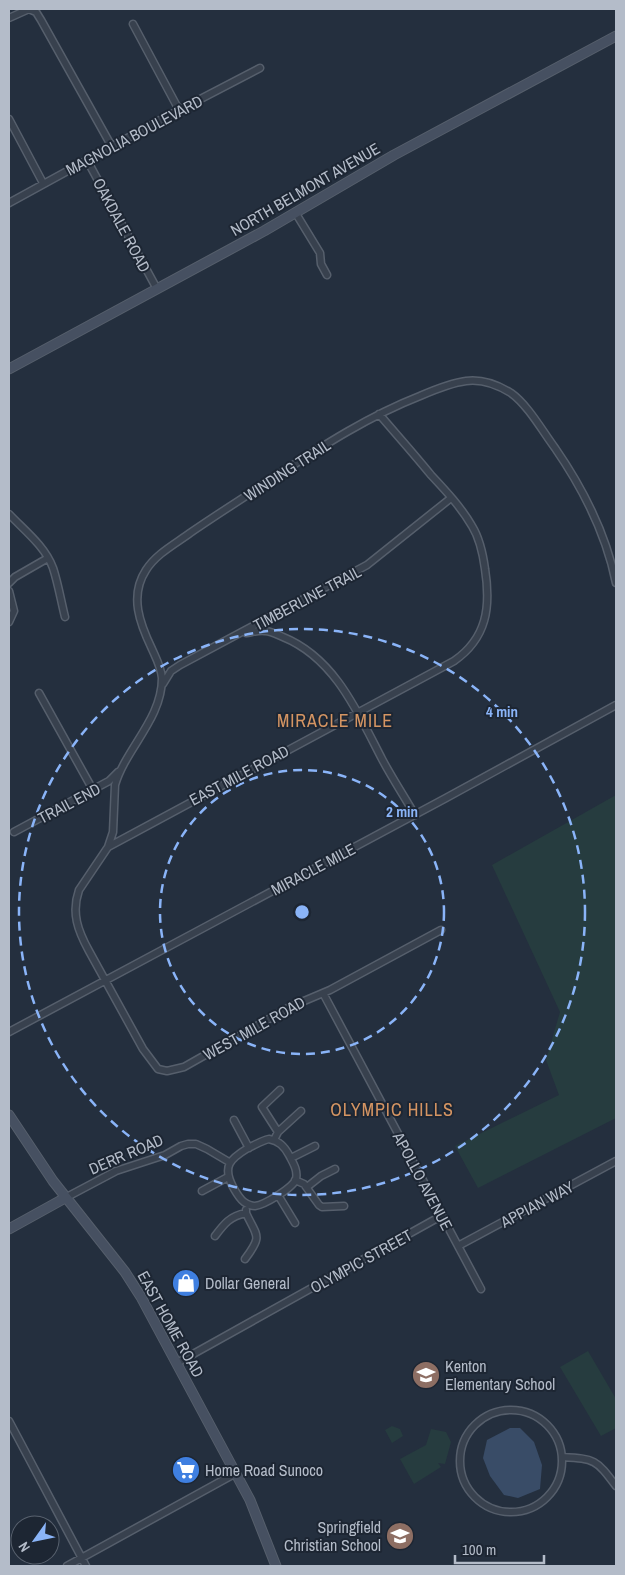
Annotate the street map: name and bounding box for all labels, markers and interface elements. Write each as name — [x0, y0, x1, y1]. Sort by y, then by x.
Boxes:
street label: MAGNOLIA BOULEVARD — [62, 90, 206, 180]
street label: NORTH BELMONT AVENUE — [226, 137, 384, 241]
street label: OAKDALE ROAD — [88, 174, 156, 276]
street label: WINDING TRAIL — [240, 433, 335, 506]
street label: TIMBERLINE TRAIL — [249, 560, 365, 636]
text: 4 min — [486, 701, 518, 722]
district label: MIRACLE MILE — [277, 708, 393, 733]
street label: EAST MILE ROAD — [185, 739, 293, 811]
street label: TRAIL END — [34, 777, 104, 829]
text: 2 min — [386, 801, 418, 822]
street label: MIRACLE MILE — [267, 838, 359, 900]
centre of rings — [293, 903, 311, 921]
street label: WEST MILE ROAD — [199, 991, 309, 1065]
district label: OLYMPIC HILLS — [330, 1097, 454, 1122]
street label: APOLLO AVENUE — [387, 1127, 458, 1234]
street label: DERR ROAD — [85, 1128, 167, 1180]
street label: APPIAN WAY — [496, 1175, 578, 1233]
street label: OLYMPIC STREET — [306, 1224, 416, 1298]
street label: EAST HOME ROAD — [133, 1267, 209, 1381]
shop icon: Dollar General — [171, 1268, 201, 1298]
place label: Dollar General — [205, 1272, 290, 1294]
place label: Kenton Elementary School — [445, 1355, 555, 1395]
school or university icon: Kenton Elementary School — [411, 1360, 441, 1390]
supermarket icon: Home Road Sunoco — [171, 1455, 201, 1485]
place label: Home Road Sunoco — [205, 1459, 323, 1481]
north arrow — [10, 1515, 60, 1565]
place label: Springfield Christian School — [284, 1516, 381, 1556]
school or university icon: Springfield Christian School — [385, 1521, 415, 1551]
scale bar — [455, 1532, 544, 1564]
text: N — [14, 1539, 34, 1555]
text: 100 m — [462, 1539, 496, 1560]

